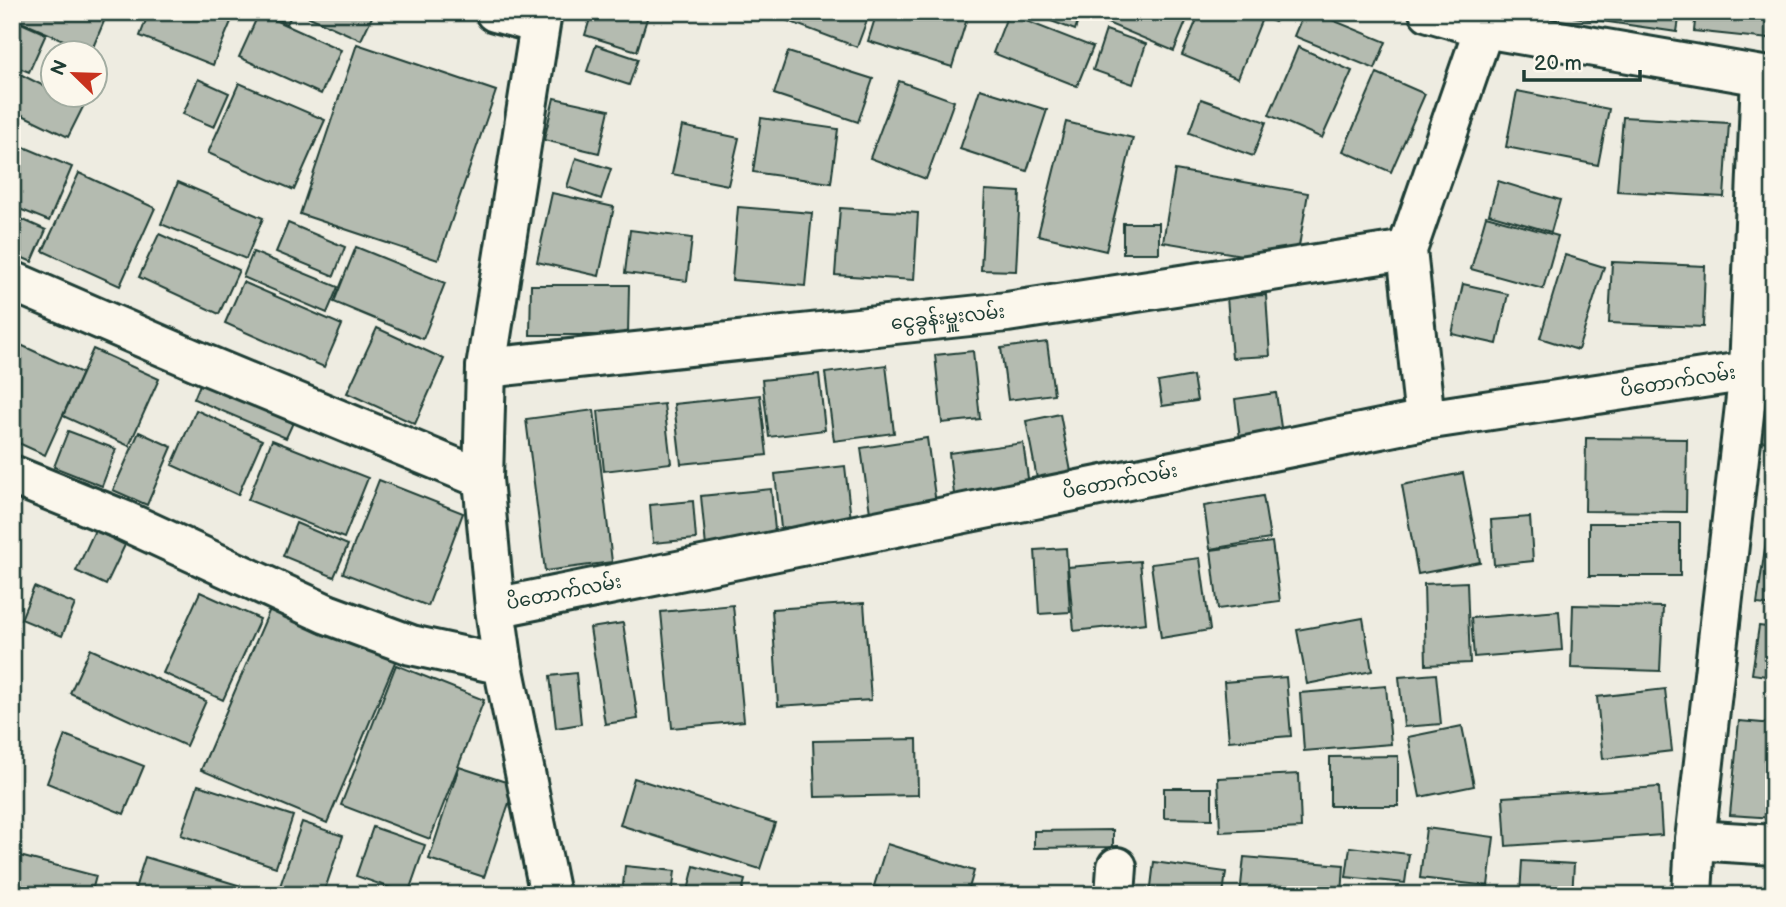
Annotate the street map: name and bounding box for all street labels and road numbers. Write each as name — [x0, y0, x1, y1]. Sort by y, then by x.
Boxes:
street label: ငွေခွန်းမှူးလမ်း — [889, 297, 1006, 338]
street label: ပိတောက်လမ်း — [1618, 358, 1737, 402]
street label: ပိတောက်လမ်း — [1060, 456, 1180, 504]
street label: ပိတောက်လမ်း — [504, 567, 624, 615]

